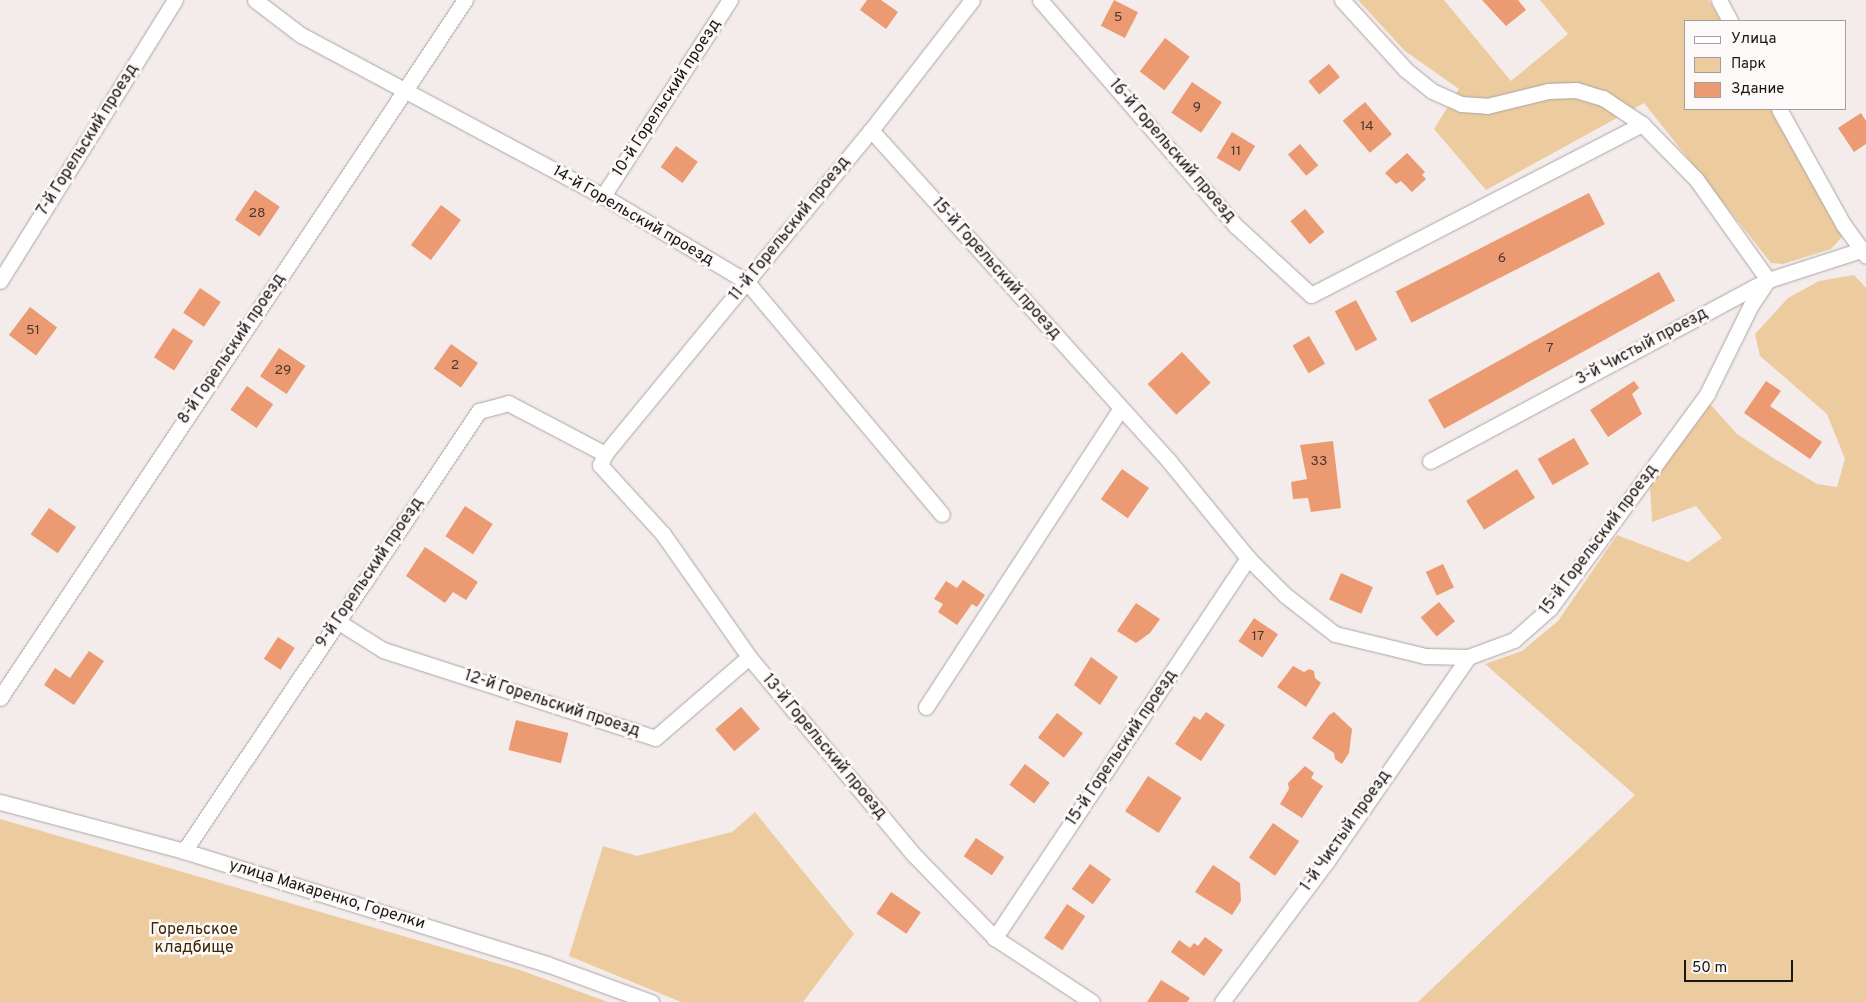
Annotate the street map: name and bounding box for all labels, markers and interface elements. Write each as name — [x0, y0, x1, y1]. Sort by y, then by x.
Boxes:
house number: 5 — [1114, 10, 1122, 26]
street label: 10-й Горельский проезд — [609, 16, 725, 180]
legend — [1684, 20, 1846, 110]
text: Улица — [1731, 30, 1776, 49]
text: Парк — [1731, 55, 1766, 74]
street label: 7-й Горельский проезд — [33, 61, 143, 219]
street label: 16-й Горельский проезд — [1105, 76, 1239, 226]
text: Здание — [1731, 80, 1784, 99]
house number: 9 — [1193, 100, 1201, 116]
house number: 14 — [1360, 119, 1374, 135]
house number: 11 — [1231, 144, 1241, 160]
street label: 11-й Горельский проезд — [726, 153, 854, 305]
street label: 14-й Горельский проезд — [549, 162, 717, 270]
street label: 15-й Горельский проезд — [927, 194, 1065, 344]
house number: 28 — [248, 206, 266, 222]
house number: 6 — [1498, 251, 1506, 267]
street label: 8-й Горельский проезд — [174, 270, 290, 428]
street label: 3-й Чистый проезд — [1573, 304, 1711, 390]
house number: 51 — [26, 323, 40, 339]
house number: 7 — [1546, 341, 1554, 357]
house number: 2 — [451, 358, 459, 374]
house number: 29 — [275, 363, 291, 379]
house number: 33 — [1311, 454, 1327, 470]
street label: 15-й Горельский проезд — [1536, 461, 1662, 619]
street label: 9-й Горельский проезд — [312, 494, 428, 652]
house number: 17 — [1252, 629, 1264, 645]
street label: 15-й Горельский проезд — [1063, 666, 1181, 830]
street label: 12-й Горельский проезд — [462, 667, 642, 741]
street label: 13-й Горельский проезд — [758, 671, 890, 823]
street label: 1-й Чистый проезд — [1297, 767, 1395, 895]
street label: улица Макаренко, Горелки — [227, 856, 427, 934]
park label: Горельское кладбище — [150, 920, 238, 958]
scale bar — [1686, 950, 1795, 982]
text: 50 m — [1692, 959, 1727, 978]

